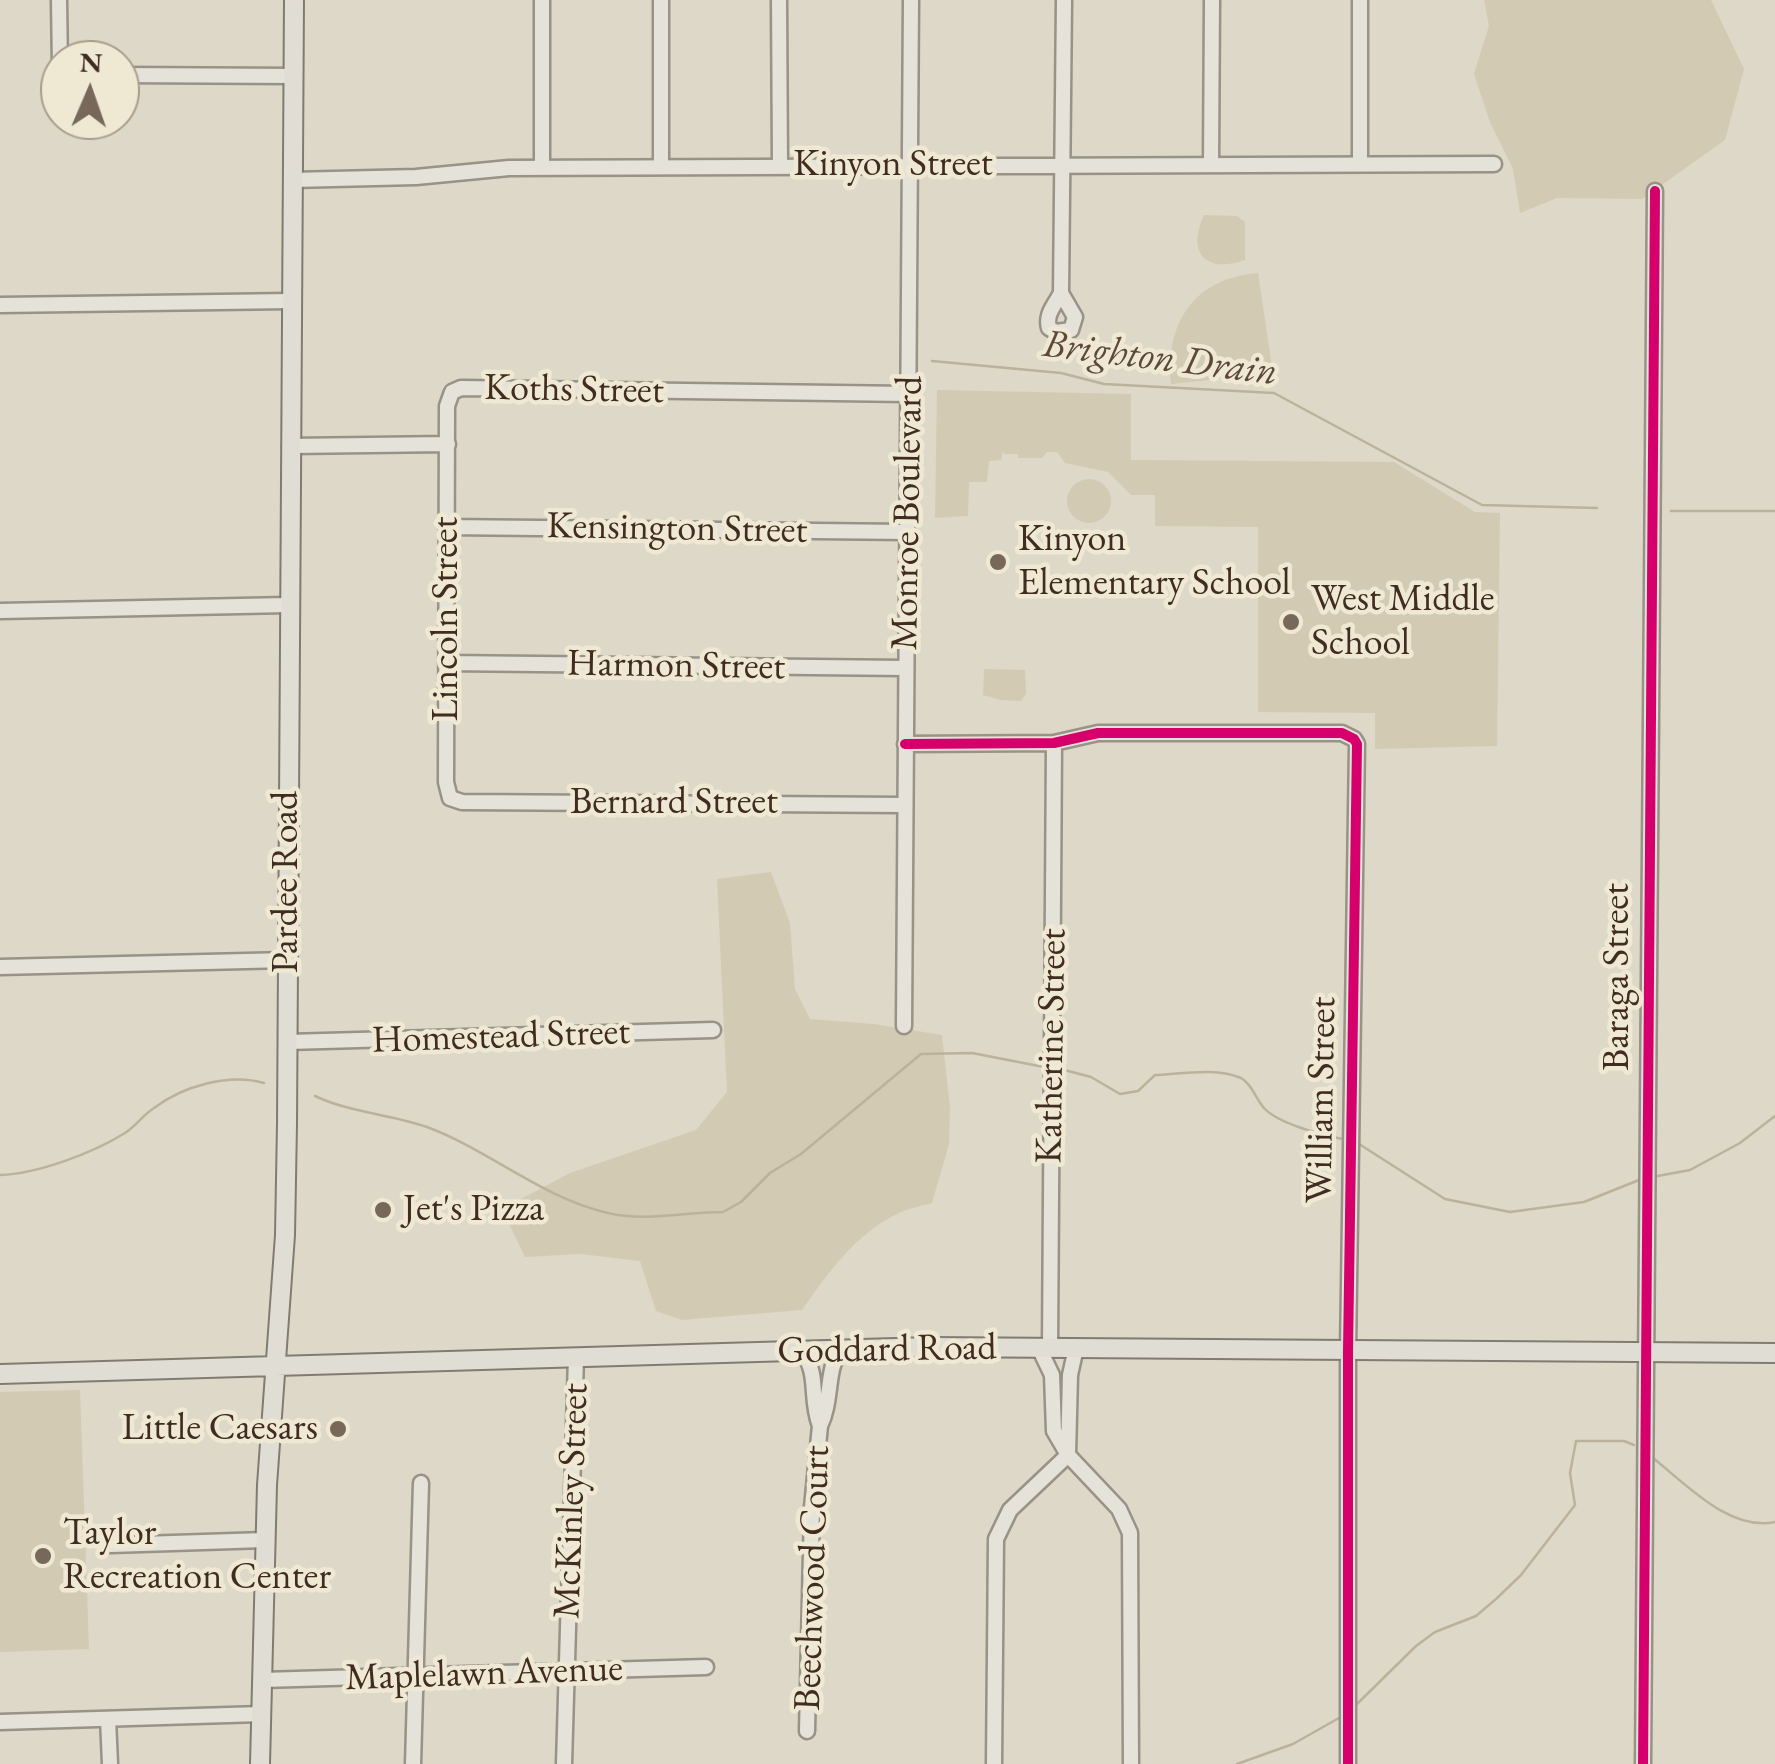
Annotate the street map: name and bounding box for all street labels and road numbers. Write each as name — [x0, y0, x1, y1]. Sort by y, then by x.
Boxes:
street label: Kinyon Street — [793, 142, 993, 188]
street label: Koths Street — [484, 366, 664, 414]
street label: Monroe Boulevard — [883, 375, 933, 651]
street label: Kensington Street — [546, 504, 808, 554]
street label: Lincoln Street — [424, 517, 470, 721]
street label: Harmon Street — [567, 641, 785, 691]
street label: Bernard Street — [570, 780, 778, 826]
street label: Pardee Road — [264, 791, 310, 973]
street label: Baraga Street — [1595, 883, 1641, 1071]
street label: Katherine Street — [1027, 928, 1077, 1164]
street label: William Street — [1297, 996, 1347, 1204]
street label: Homestead Street — [371, 1010, 631, 1064]
street label: Goddard Road — [777, 1325, 997, 1375]
street label: McKinley Street — [545, 1382, 599, 1620]
street label: Beechwood Court — [786, 1445, 840, 1711]
street label: Maplelawn Avenue — [344, 1646, 624, 1702]

